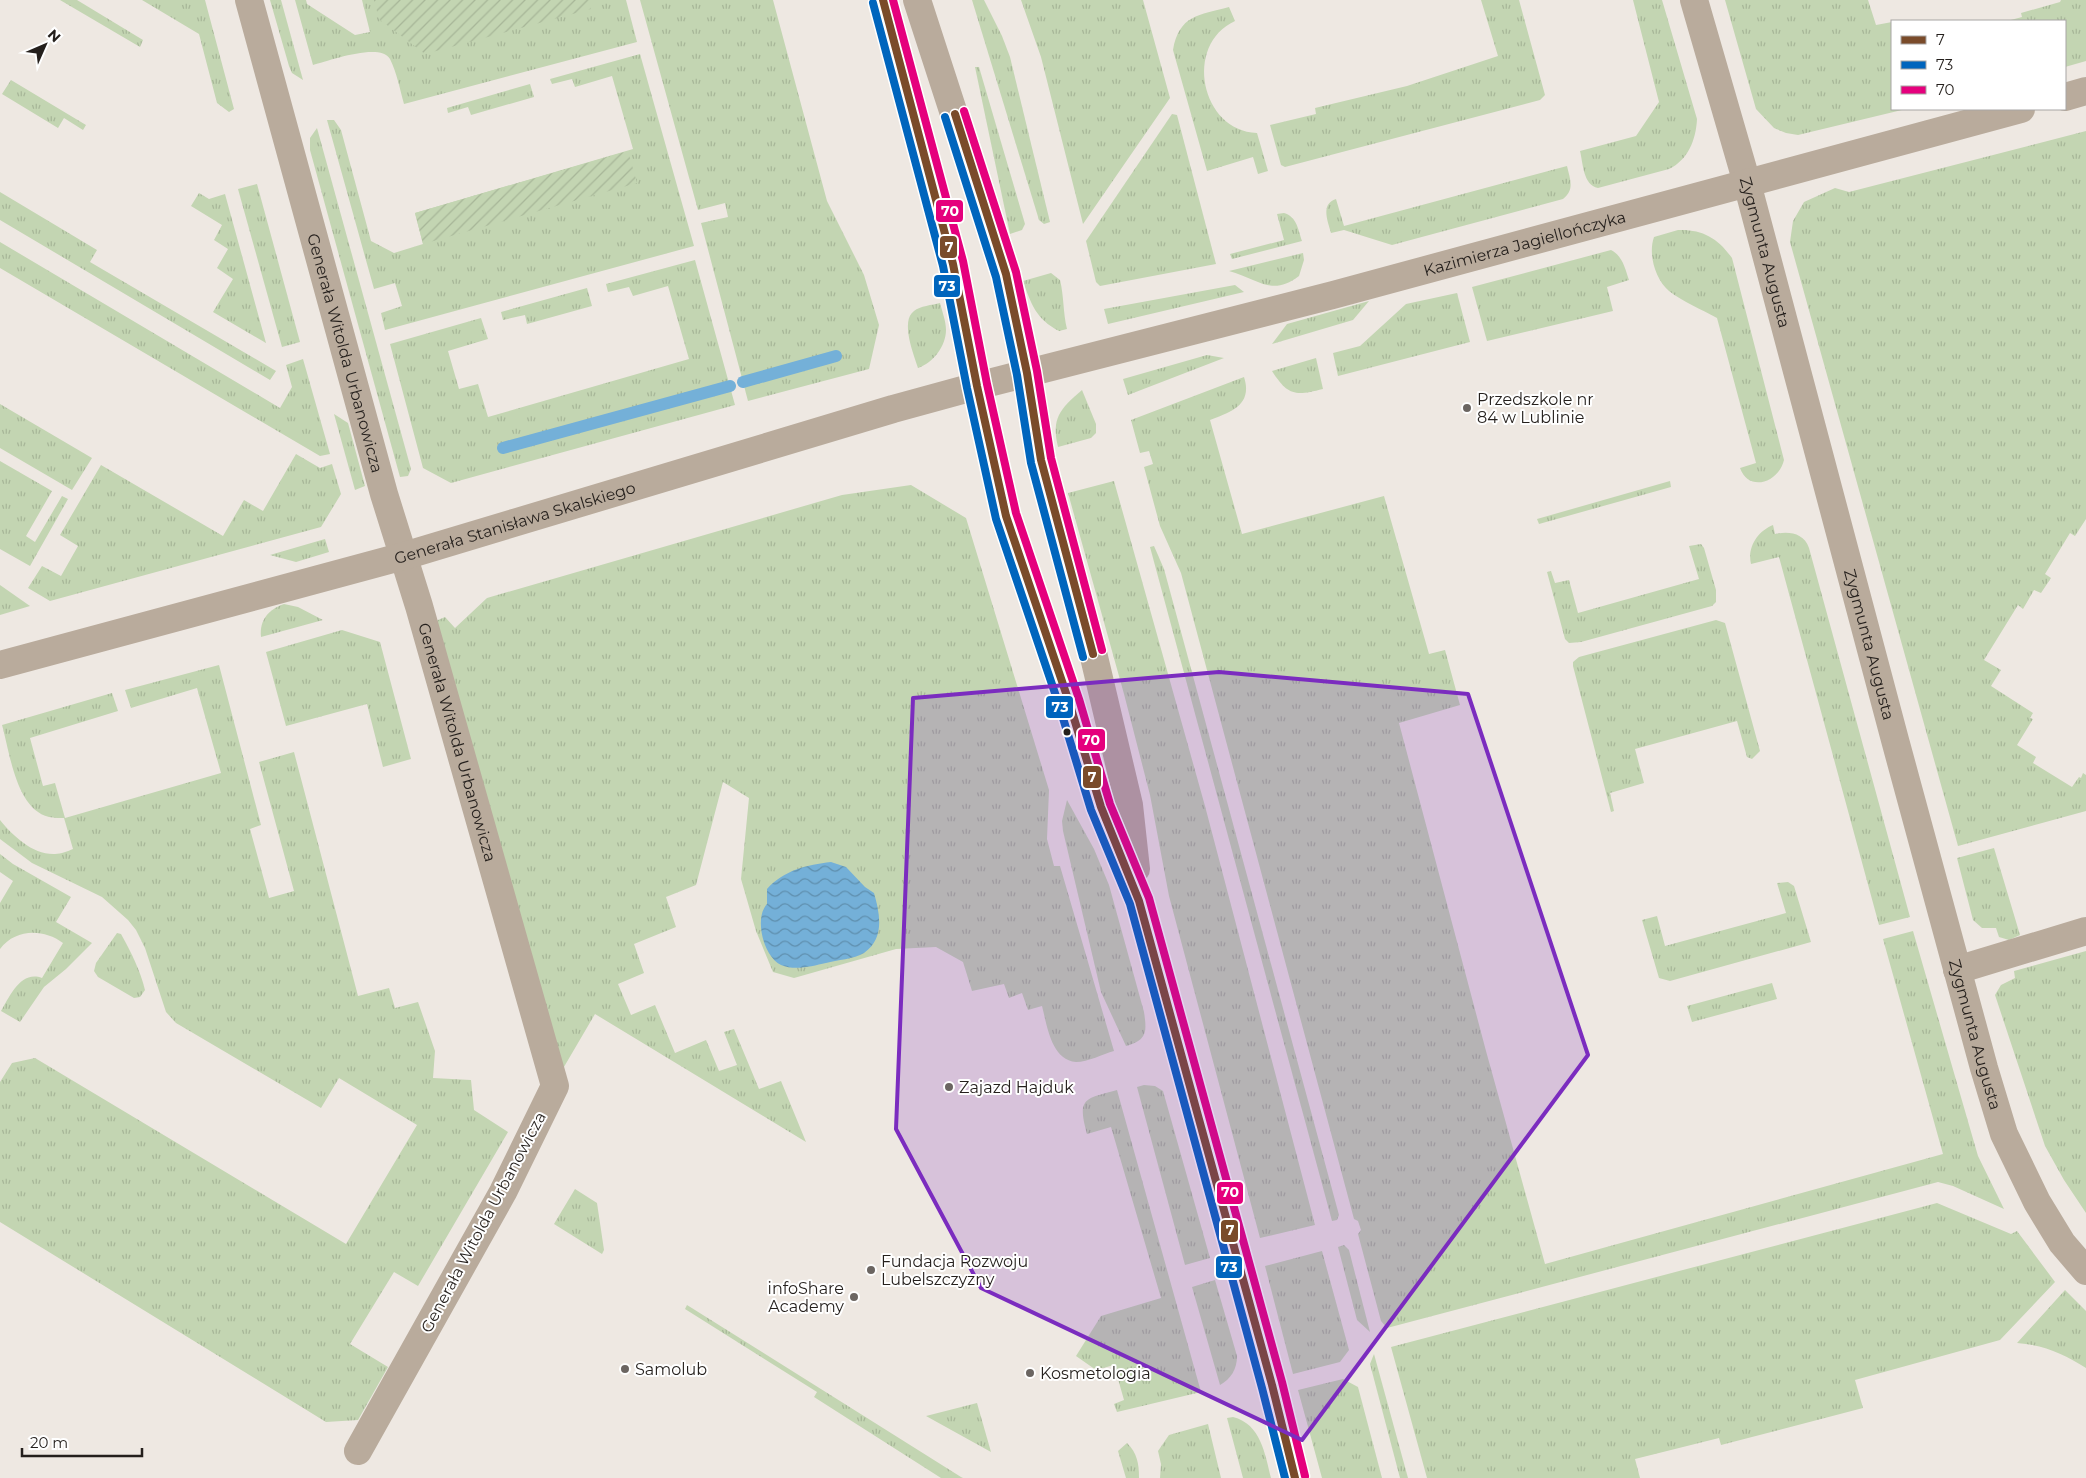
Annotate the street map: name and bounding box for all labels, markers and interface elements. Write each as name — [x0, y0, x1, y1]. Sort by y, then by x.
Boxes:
north arrow — [20, 20, 70, 70]
legend — [1891, 20, 2066, 110]
text: N — [44, 25, 65, 46]
text: 7 — [1936, 30, 1945, 49]
text: 73 — [1936, 55, 1953, 74]
text: 70 — [1936, 80, 1955, 99]
street label: Zygmunta Augusta — [1736, 174, 1794, 330]
line badge: 70 — [935, 199, 964, 223]
text: 70 — [941, 202, 959, 220]
street label: Kazimierza Jagiellończyka — [1421, 207, 1628, 280]
street label: Generała Witolda Urbanowicza — [303, 231, 387, 475]
line badge: 7 — [939, 235, 958, 259]
text: 7 — [945, 238, 954, 256]
line badge: 73 — [933, 274, 961, 298]
text: 73 — [939, 277, 955, 295]
place label: Przedszkole nr 84 w Lublinie — [1477, 390, 1594, 427]
marker: Przedszkole nr 84 w Lublinie — [1461, 402, 1473, 414]
street label: Generała Stanisława Skalskiego — [392, 478, 638, 568]
street label: Zygmunta Augusta — [1840, 567, 1898, 722]
street label: Generała Witolda Urbanowicza — [414, 621, 500, 864]
line badge: 73 — [1045, 695, 1074, 719]
text: 73 — [1052, 698, 1068, 716]
unlabelled marker — [1062, 727, 1072, 737]
line badge: 70 — [1077, 728, 1106, 752]
text: 70 — [1082, 731, 1100, 749]
line badge: 7 — [1082, 765, 1102, 789]
text: 7 — [1088, 768, 1097, 786]
street label: Zygmunta Augusta — [1945, 957, 2005, 1112]
place label: Zajazd Hajduk — [959, 1078, 1074, 1097]
marker: Zajazd Hajduk — [943, 1081, 955, 1093]
street label: Generała Witolda Urbanowicza — [417, 1109, 550, 1336]
line badge: 70 — [1216, 1181, 1244, 1205]
text: 70 — [1221, 1183, 1239, 1201]
line badge: 7 — [1220, 1219, 1239, 1243]
text: 7 — [1226, 1221, 1235, 1239]
place label: Fundacja Rozwoju Lubelszczyzny — [881, 1252, 1028, 1289]
line badge: 73 — [1215, 1255, 1243, 1279]
text: 73 — [1221, 1258, 1237, 1276]
marker: Fundacja Rozwoju Lubelszczyzny — [865, 1264, 877, 1276]
place label: infoShare Academy — [768, 1279, 844, 1316]
marker: infoShare Academy — [848, 1291, 860, 1303]
place label: Samolub — [635, 1360, 707, 1379]
marker: Samolub — [619, 1363, 631, 1375]
place label: Kosmetologia — [1040, 1364, 1151, 1383]
marker: Kosmetologia — [1024, 1367, 1036, 1379]
scale bar — [22, 1426, 142, 1458]
text: 20 m — [30, 1433, 68, 1452]

